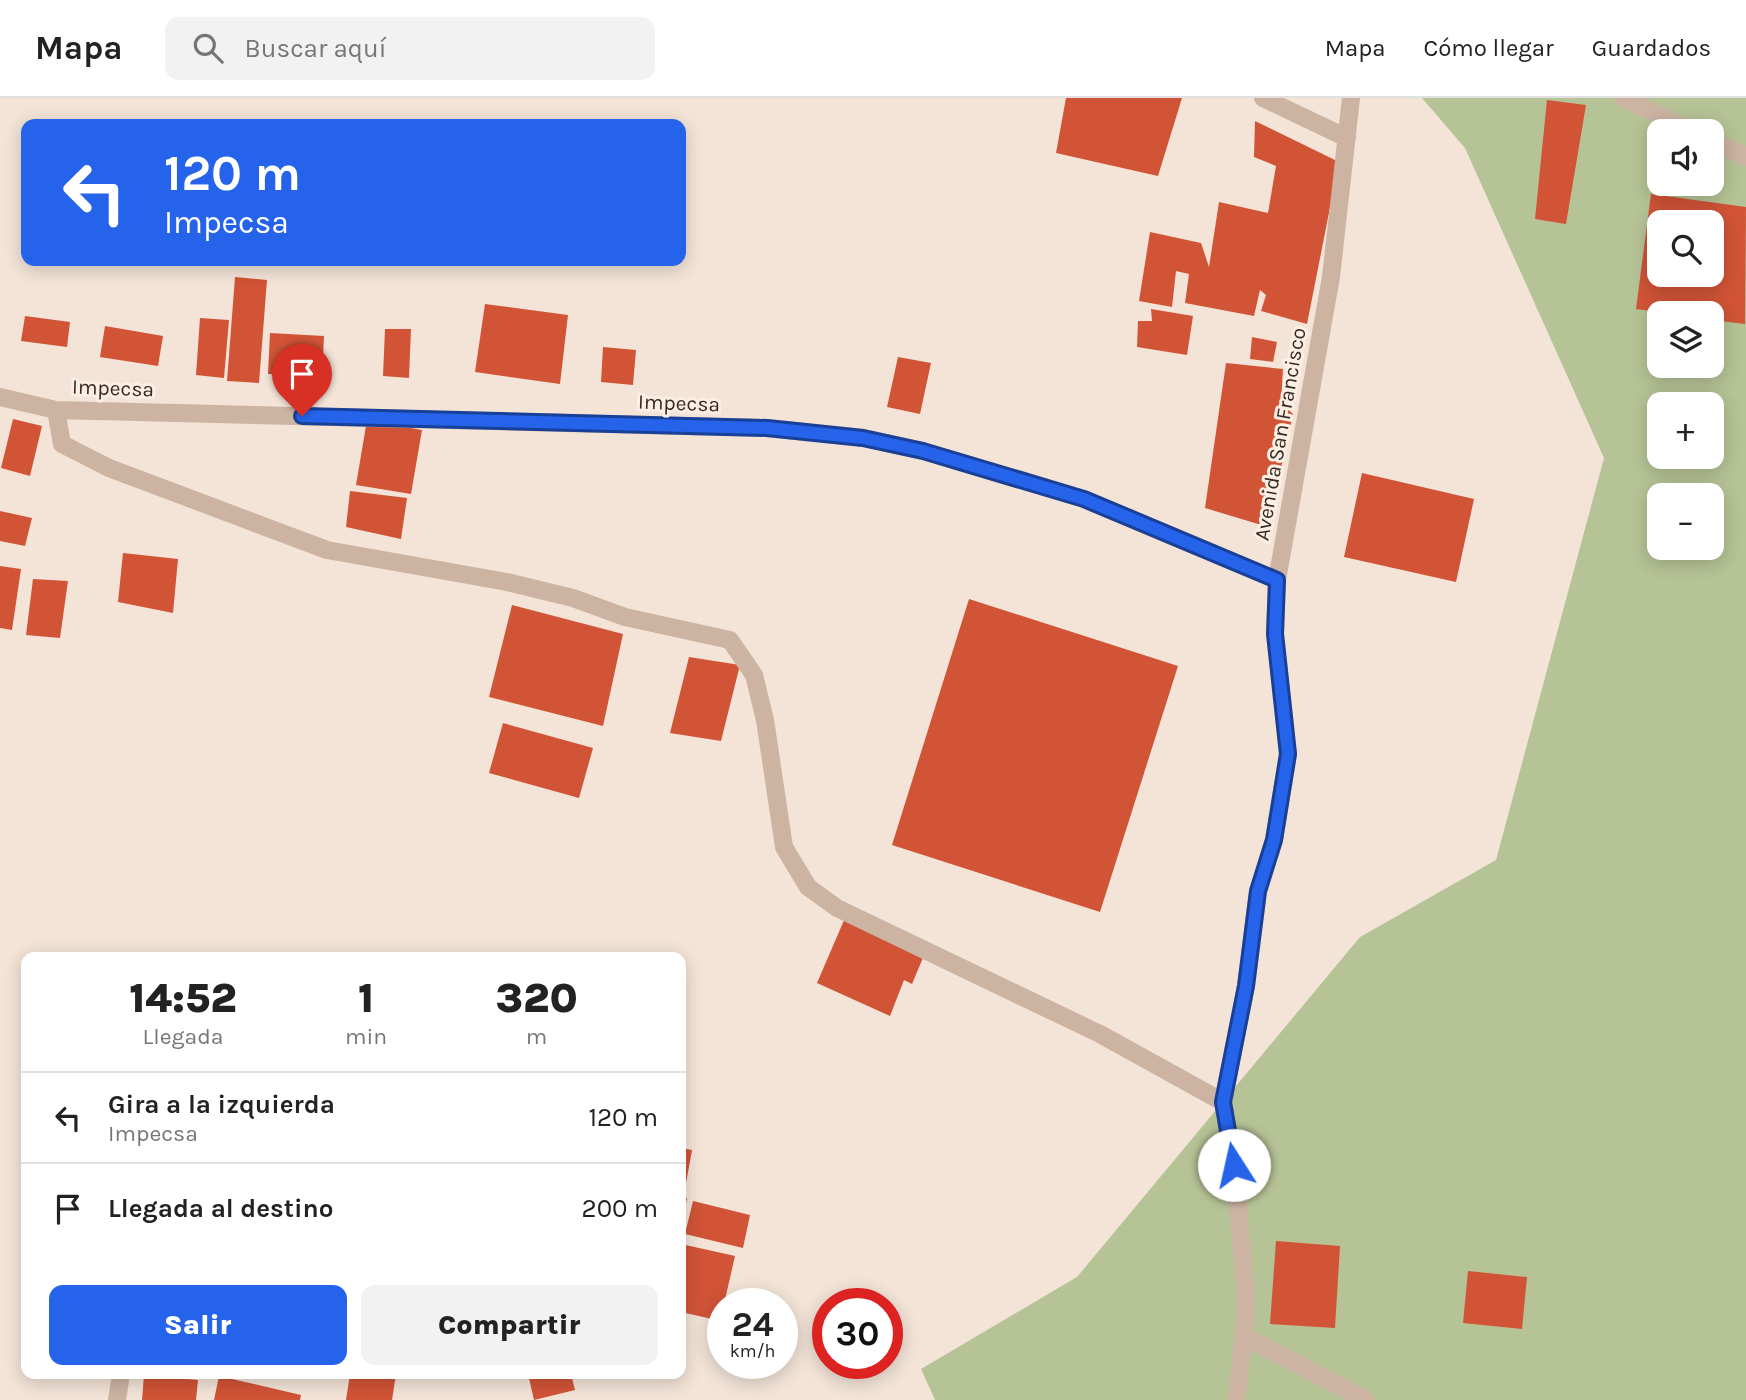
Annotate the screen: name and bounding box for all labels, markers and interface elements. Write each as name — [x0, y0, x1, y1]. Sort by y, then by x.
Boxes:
search box — [165, 17, 655, 80]
text: Mapa — [35, 29, 123, 67]
icon: search — [189, 29, 227, 67]
text: Buscar aquí — [245, 33, 386, 64]
text: Mapa — [1325, 34, 1385, 62]
text: Cómo llegar — [1423, 34, 1554, 62]
text: Guardados — [1592, 34, 1711, 62]
map controls — [1647, 119, 1724, 560]
button: sound — [1647, 119, 1724, 196]
text: 120 m — [164, 145, 301, 202]
icon: left — [49, 147, 140, 238]
text: Impecsa — [164, 204, 289, 241]
button: search — [1647, 210, 1724, 287]
button: layers — [1647, 301, 1724, 378]
street label: Avenida San Francisco — [1249, 326, 1311, 542]
pin — [272, 344, 332, 416]
icon: arrive — [283, 355, 321, 393]
street label: Impecsa — [72, 375, 154, 401]
street label: Impecsa — [638, 390, 720, 416]
button: + — [1647, 392, 1724, 469]
button: − — [1647, 483, 1724, 560]
text: 14:52 — [129, 973, 237, 1023]
text: 1 — [358, 973, 374, 1023]
text: 320 — [495, 973, 578, 1023]
text: Llegada — [143, 1023, 223, 1050]
text: min — [345, 1023, 387, 1050]
text: m — [526, 1023, 547, 1050]
text: Gira a la izquierda — [108, 1089, 335, 1120]
icon: left — [49, 1099, 87, 1137]
text: 120 m — [588, 1102, 658, 1133]
text: Impecsa — [108, 1120, 198, 1147]
position arrow — [1197, 1128, 1271, 1202]
icon: arrive — [49, 1190, 87, 1228]
text: Llegada al destino — [108, 1193, 334, 1224]
text: 200 m — [582, 1193, 658, 1224]
button: Salir — [49, 1285, 347, 1365]
button: Compartir — [361, 1285, 658, 1365]
speed limit sign: 30 — [812, 1288, 903, 1379]
text: 24 — [732, 1304, 774, 1345]
text: km/h — [730, 1340, 775, 1362]

